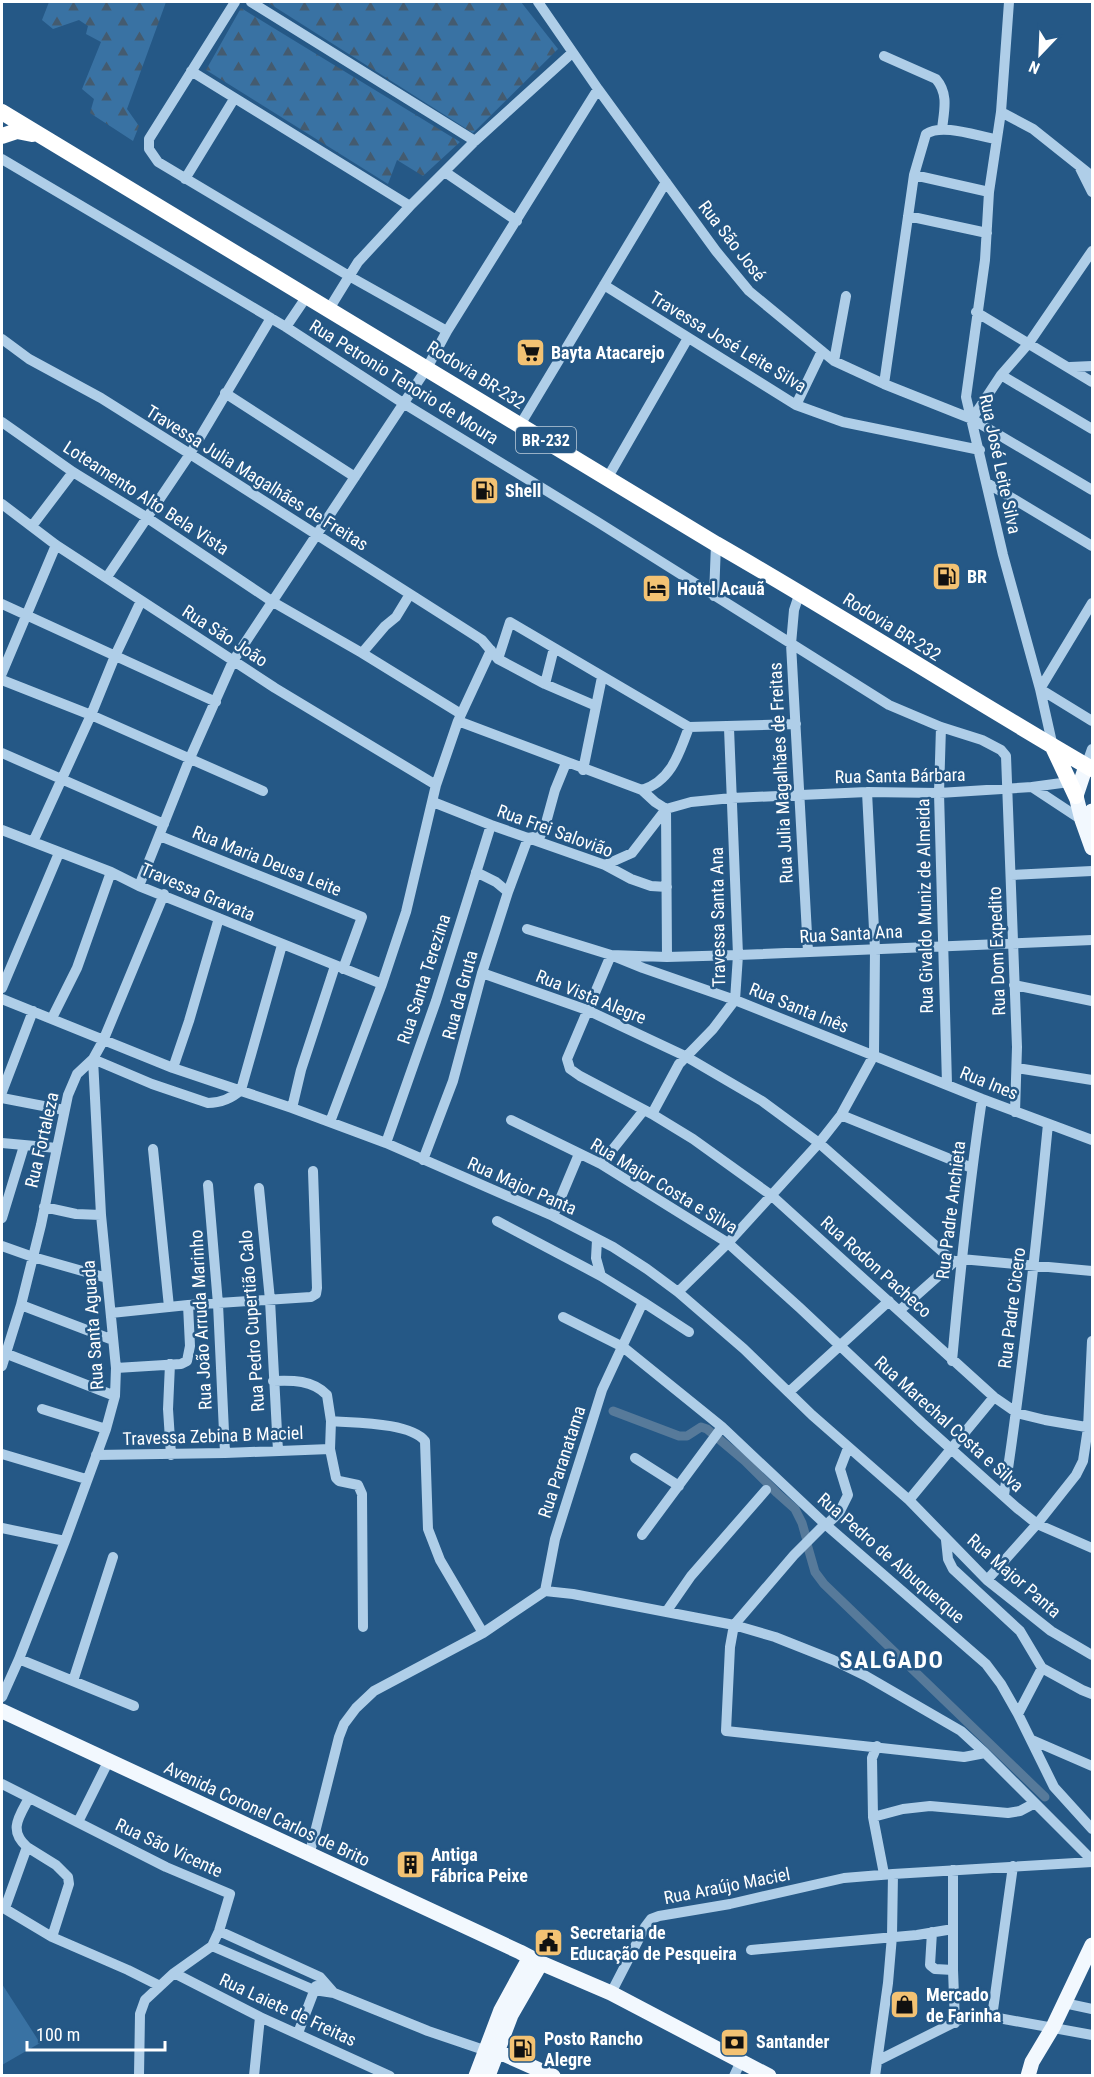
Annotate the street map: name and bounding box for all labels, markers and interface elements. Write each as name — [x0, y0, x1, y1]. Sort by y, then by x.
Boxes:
north arrow — [1010, 24, 1070, 84]
text: N — [1026, 57, 1043, 78]
street label: Rua São José — [694, 196, 770, 285]
street label: Travessa José Leite Silva — [646, 287, 810, 397]
street label: Rua Petronio Tenorio de Moura — [306, 315, 503, 448]
street label: Rodovia BR-232 — [423, 336, 529, 413]
supermarket icon: Bayta Atacarejo — [514, 337, 546, 369]
place label: Bayta Atacarejo — [551, 342, 665, 363]
street label: Rua José Leite Silva — [975, 392, 1026, 536]
street label: Travessa Julia Magalhães de Freitas — [142, 400, 372, 555]
road number: BR-232 — [516, 427, 576, 453]
street label: Loteamento Alto Bela Vista — [59, 436, 233, 559]
fuel station icon: Shell — [468, 475, 500, 507]
place label: Shell — [505, 480, 541, 501]
fuel station icon: BR — [930, 561, 962, 593]
place label: BR — [967, 566, 987, 587]
hotel icon: Hotel Acauã — [640, 573, 672, 605]
place label: Hotel Acauã — [677, 578, 765, 599]
street label: Rodovia BR-232 — [839, 588, 945, 665]
street label: Rua São João — [179, 600, 272, 671]
street label: Rua Julia Magalhães de Freitas — [764, 662, 797, 884]
street label: Rua Santa Bárbara — [834, 764, 966, 787]
street label: Rua Givaldo Muniz de Almeida — [912, 798, 937, 1014]
street label: Rua Frei Salovião — [494, 800, 616, 861]
street label: Rua Maria Deusa Leite — [190, 821, 345, 900]
street label: Travessa Santa Ana — [706, 847, 729, 987]
street label: Travessa Gravata — [138, 858, 258, 925]
street label: Rua Dom Expedito — [984, 886, 1009, 1016]
street label: Rua Santa Terezina — [393, 911, 454, 1047]
street label: Rua Santa Ana — [799, 920, 903, 947]
street label: Rua da Gruta — [438, 948, 481, 1042]
street label: Rua Vista Alegre — [533, 965, 649, 1028]
street label: Rua Santa Inês — [746, 978, 852, 1037]
street label: Rua Ines — [957, 1061, 1021, 1104]
street label: Rua Fortaleza — [20, 1090, 63, 1190]
street label: Rua Major Costa e Silva — [587, 1133, 742, 1238]
street label: Rua Padre Anchieta — [932, 1140, 969, 1280]
street label: Rua Major Panta — [464, 1152, 580, 1219]
street label: Rua Rodon Pacheco — [817, 1211, 936, 1322]
street label: Rua João Arruda Marinho — [185, 1229, 216, 1411]
street label: Rua Pedro Cupertião Calo — [235, 1229, 268, 1413]
street label: Rua Padre Cicero — [994, 1246, 1029, 1370]
street label: Rua Santa Aguada — [77, 1260, 108, 1391]
street label: Rua Marechal Costa e Silva — [871, 1351, 1028, 1496]
street label: Rua Paranatama — [534, 1403, 590, 1521]
street label: Travessa Zebina B Maciel — [122, 1422, 304, 1449]
street label: Rua Pedro de Albuquerque — [814, 1488, 969, 1627]
street label: Rua Major Panta — [963, 1529, 1065, 1622]
district label: SALGADO — [840, 1646, 944, 1674]
street label: Avenida Coronel Carlos de Brito — [161, 1757, 373, 1870]
street label: Rua São Vicente — [112, 1814, 226, 1881]
place label: Antiga Fábrica Peixe — [431, 1844, 528, 1886]
building icon: Antiga Fábrica Peixe — [394, 1849, 426, 1881]
street label: Rua Araújo Maciel — [662, 1863, 792, 1908]
place label: Secretaria de Educação de Pesqueira — [570, 1922, 737, 1964]
public building icon: Secretaria de Educação de Pesqueira — [533, 1927, 565, 1959]
street label: Rua Laiete de Freitas — [216, 1969, 360, 2050]
place label: Mercado de Farinha — [926, 1984, 1001, 2026]
shop icon: Mercado de Farinha — [889, 1989, 921, 2021]
scale bar — [27, 2014, 165, 2052]
text: 100 m — [36, 2024, 80, 2045]
bank icon: Santander — [719, 2026, 751, 2058]
place label: Posto Rancho Alegre — [544, 2028, 643, 2070]
place label: Santander — [756, 2031, 829, 2052]
fuel station icon: Posto Rancho Alegre — [507, 2033, 539, 2065]

